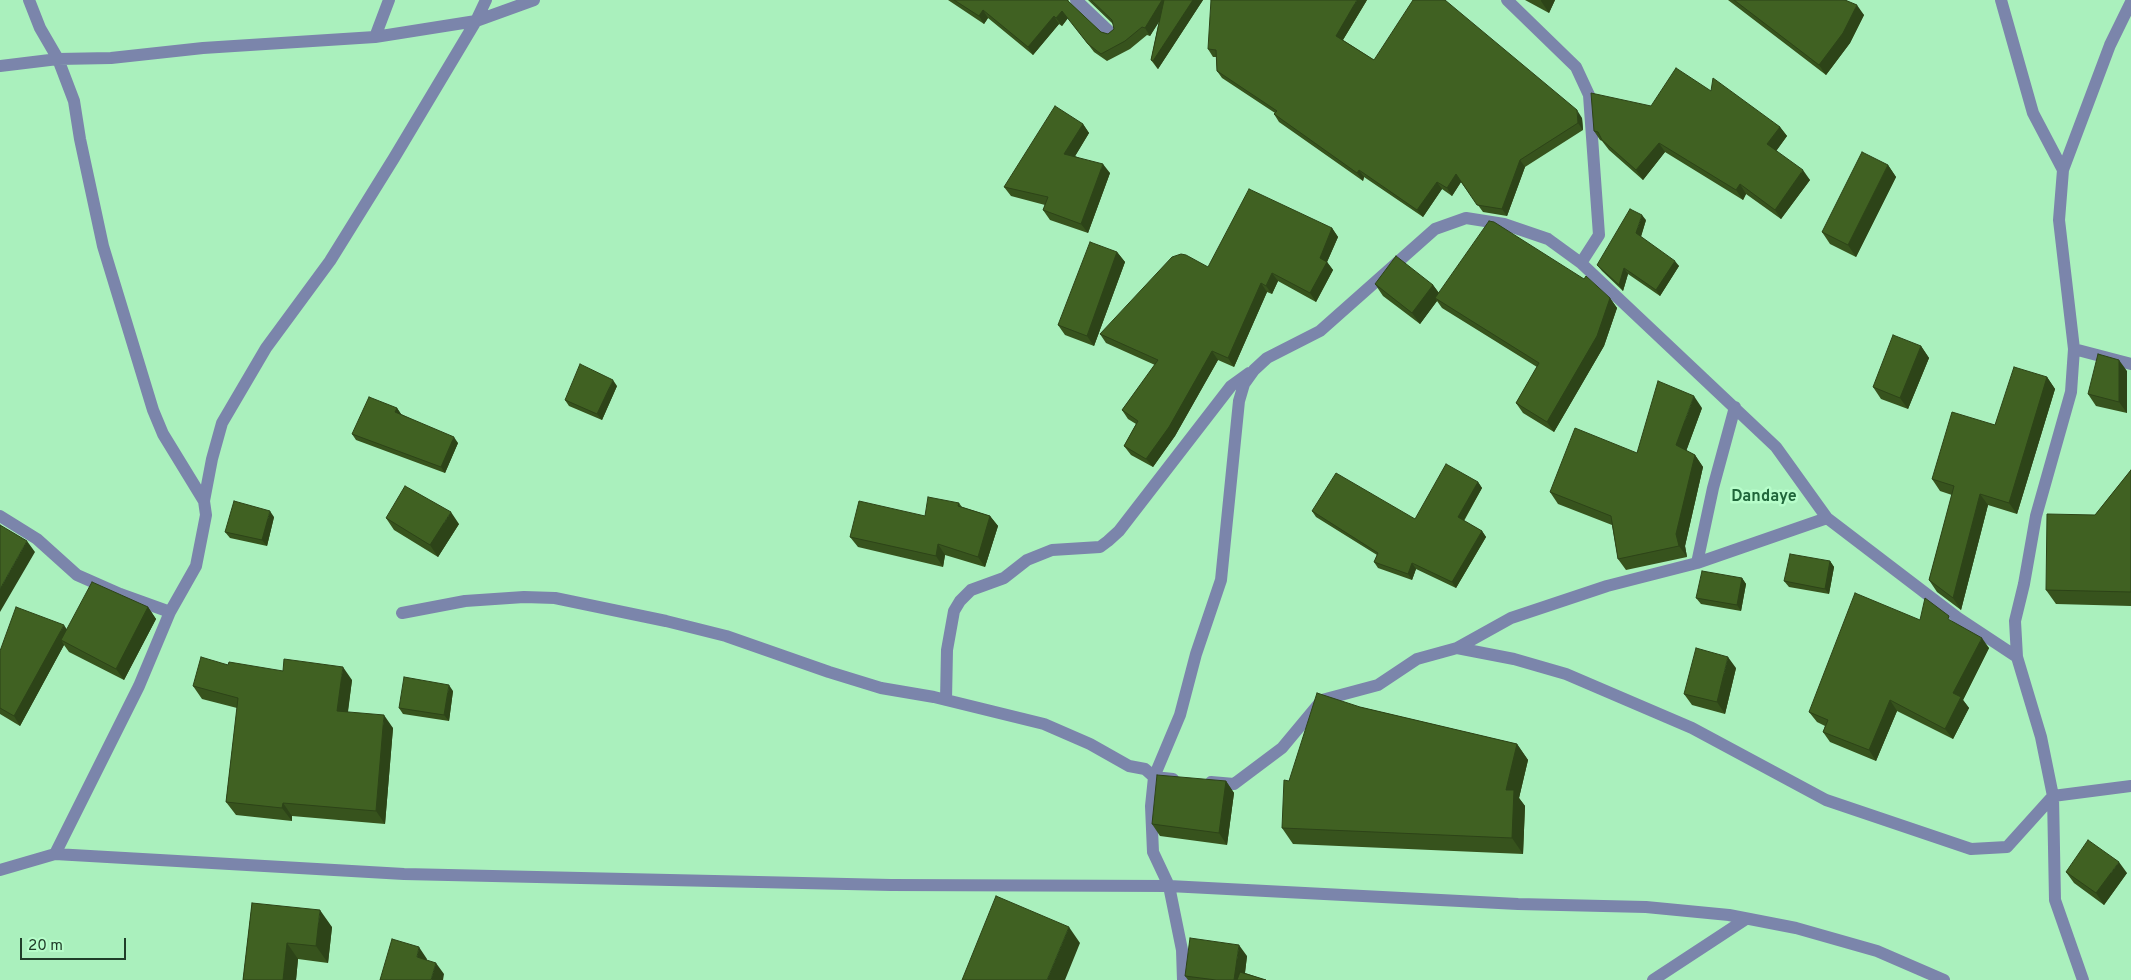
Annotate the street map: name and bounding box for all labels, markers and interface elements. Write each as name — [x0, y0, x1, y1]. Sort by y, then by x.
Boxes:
district label: Dandaye — [1731, 488, 1797, 508]
scale bar — [22, 928, 129, 960]
text: 20 m — [28, 937, 63, 956]

